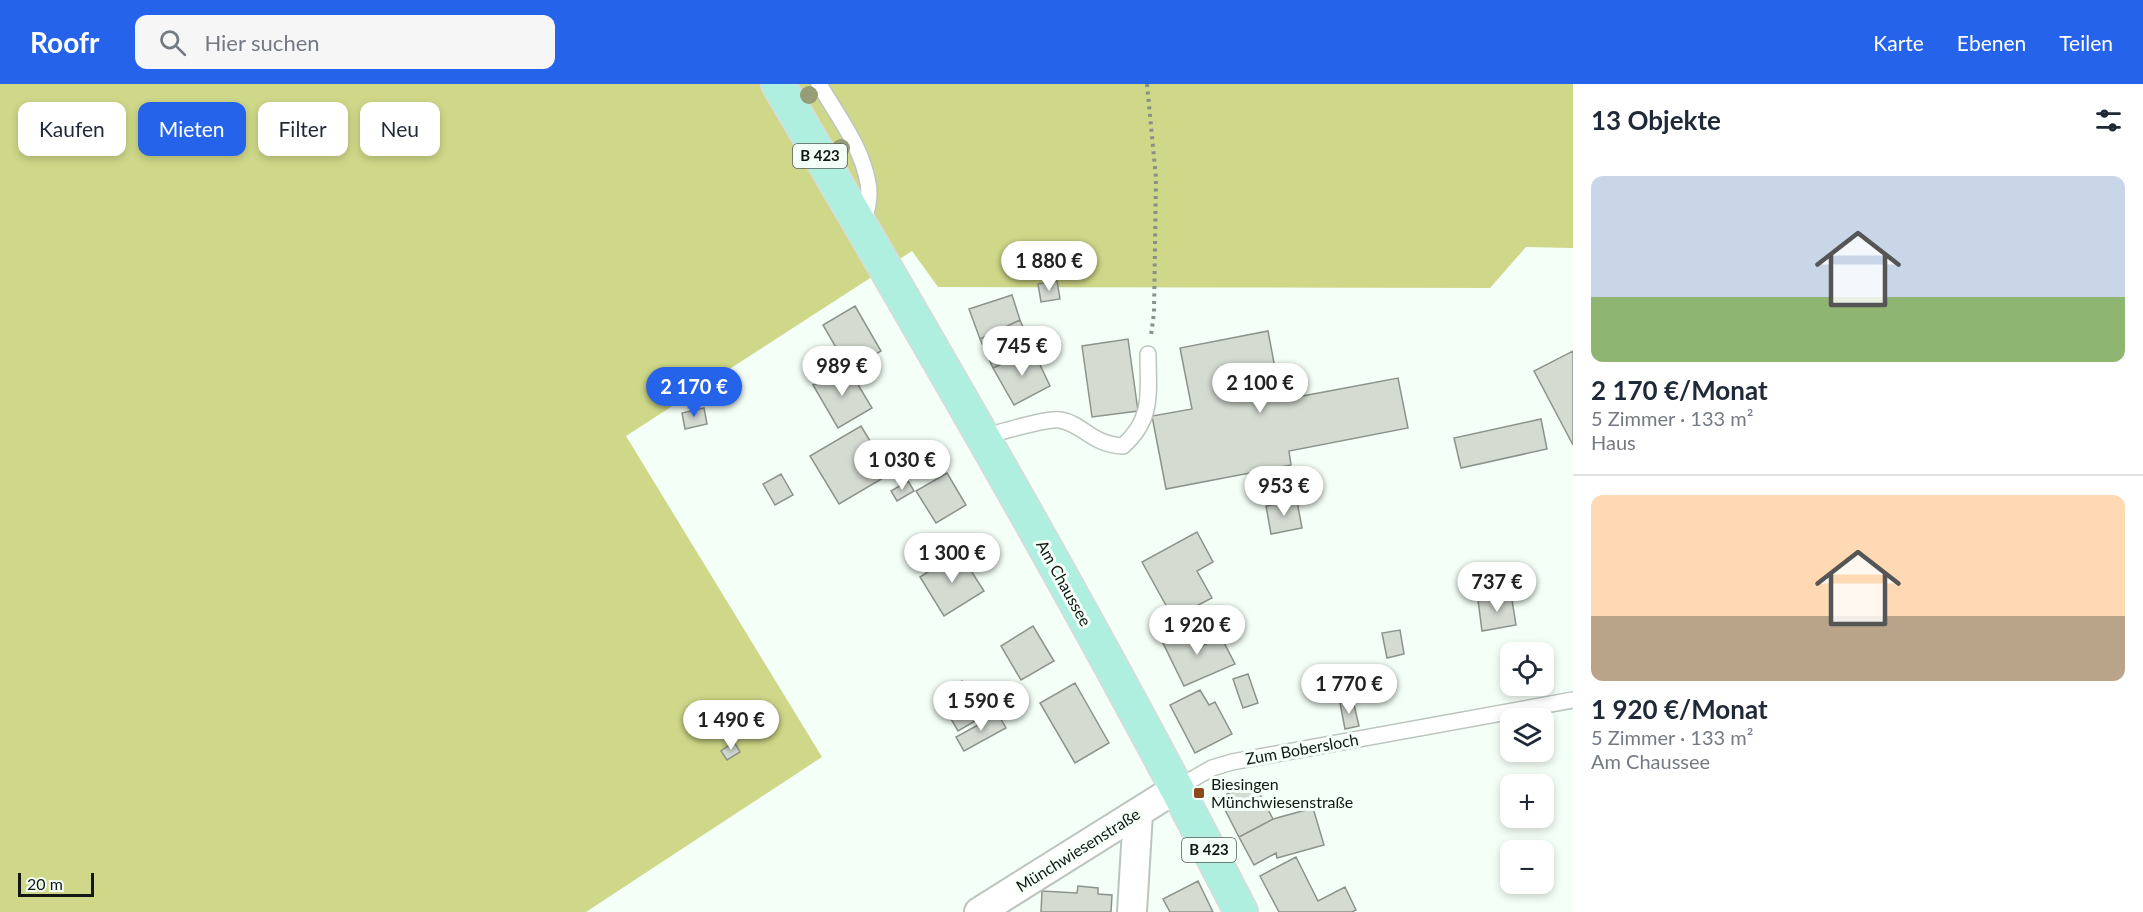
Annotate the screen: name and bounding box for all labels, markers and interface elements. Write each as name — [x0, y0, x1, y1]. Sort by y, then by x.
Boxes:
search box — [135, 15, 555, 69]
text: Roofr — [30, 25, 99, 59]
icon: search — [156, 26, 189, 59]
text: Hier suchen — [204, 29, 320, 56]
text: Karte — [1873, 30, 1924, 55]
text: Ebenen — [1957, 30, 2026, 55]
text: Teilen — [2059, 30, 2113, 55]
chip: Kaufen — [18, 102, 126, 156]
chip: Mieten — [138, 102, 246, 156]
chip: Filter — [258, 102, 348, 156]
chip: Neu — [360, 102, 440, 156]
text: 13 Objekte — [1591, 104, 1721, 136]
icon: filters — [2092, 104, 2125, 137]
road number: B 423 — [793, 144, 847, 168]
icon: home — [1804, 215, 1912, 323]
pin: 1 880 € — [994, 241, 1104, 292]
text: 1 880 € — [1015, 248, 1083, 272]
pin: 745 € — [980, 326, 1064, 377]
text: 745 € — [996, 333, 1048, 357]
pin: 989 € — [800, 346, 884, 397]
text: 989 € — [816, 353, 868, 377]
pin: 2 100 € — [1205, 363, 1315, 414]
pin: 2 170 € — [639, 367, 749, 418]
text: 2 100 € — [1226, 370, 1294, 394]
text: 2 170 € — [660, 374, 728, 398]
text: 2 170 €/Monat — [1591, 374, 1768, 406]
text: 5 Zimmer · 133 m² — [1591, 406, 1753, 430]
text: Haus — [1591, 430, 1636, 454]
pin: 1 030 € — [847, 440, 957, 491]
text: 1 030 € — [868, 447, 936, 471]
pin: 953 € — [1242, 466, 1326, 517]
text: 953 € — [1258, 473, 1310, 497]
pin: 1 300 € — [897, 533, 1007, 584]
icon: home — [1804, 534, 1912, 642]
street label: Am Chaussee — [1033, 536, 1096, 629]
text: 1 300 € — [918, 540, 986, 564]
pin: 737 € — [1455, 562, 1539, 613]
text: 737 € — [1471, 569, 1523, 593]
pin: 1 920 € — [1142, 605, 1252, 656]
text: 1 920 € — [1163, 612, 1231, 636]
map controls — [1500, 642, 1554, 894]
button: locate — [1500, 642, 1554, 696]
pin: 1 770 € — [1294, 664, 1404, 715]
text: 1 770 € — [1315, 671, 1383, 695]
pin: 1 590 € — [926, 681, 1036, 732]
text: 1 590 € — [947, 688, 1015, 712]
text: 1 920 €/Monat — [1591, 693, 1768, 725]
pin: 1 490 € — [676, 700, 786, 751]
text: 1 490 € — [697, 707, 765, 731]
button: layers — [1500, 708, 1554, 762]
text: 5 Zimmer · 133 m² — [1591, 725, 1753, 749]
street label: Zum Bobersloch — [1244, 729, 1360, 768]
text: Am Chaussee — [1591, 749, 1710, 773]
place label: Biesingen Münchwiesenstraße — [1211, 774, 1353, 811]
button: + — [1500, 774, 1554, 828]
marker: Biesingen Münchwiesenstraße — [1192, 786, 1206, 800]
street label: Münchwiesenstraße — [1012, 804, 1143, 895]
road number: B 423 — [1182, 838, 1236, 862]
button: − — [1500, 840, 1554, 894]
scale bar — [18, 870, 94, 898]
text: 20 m — [27, 874, 63, 893]

